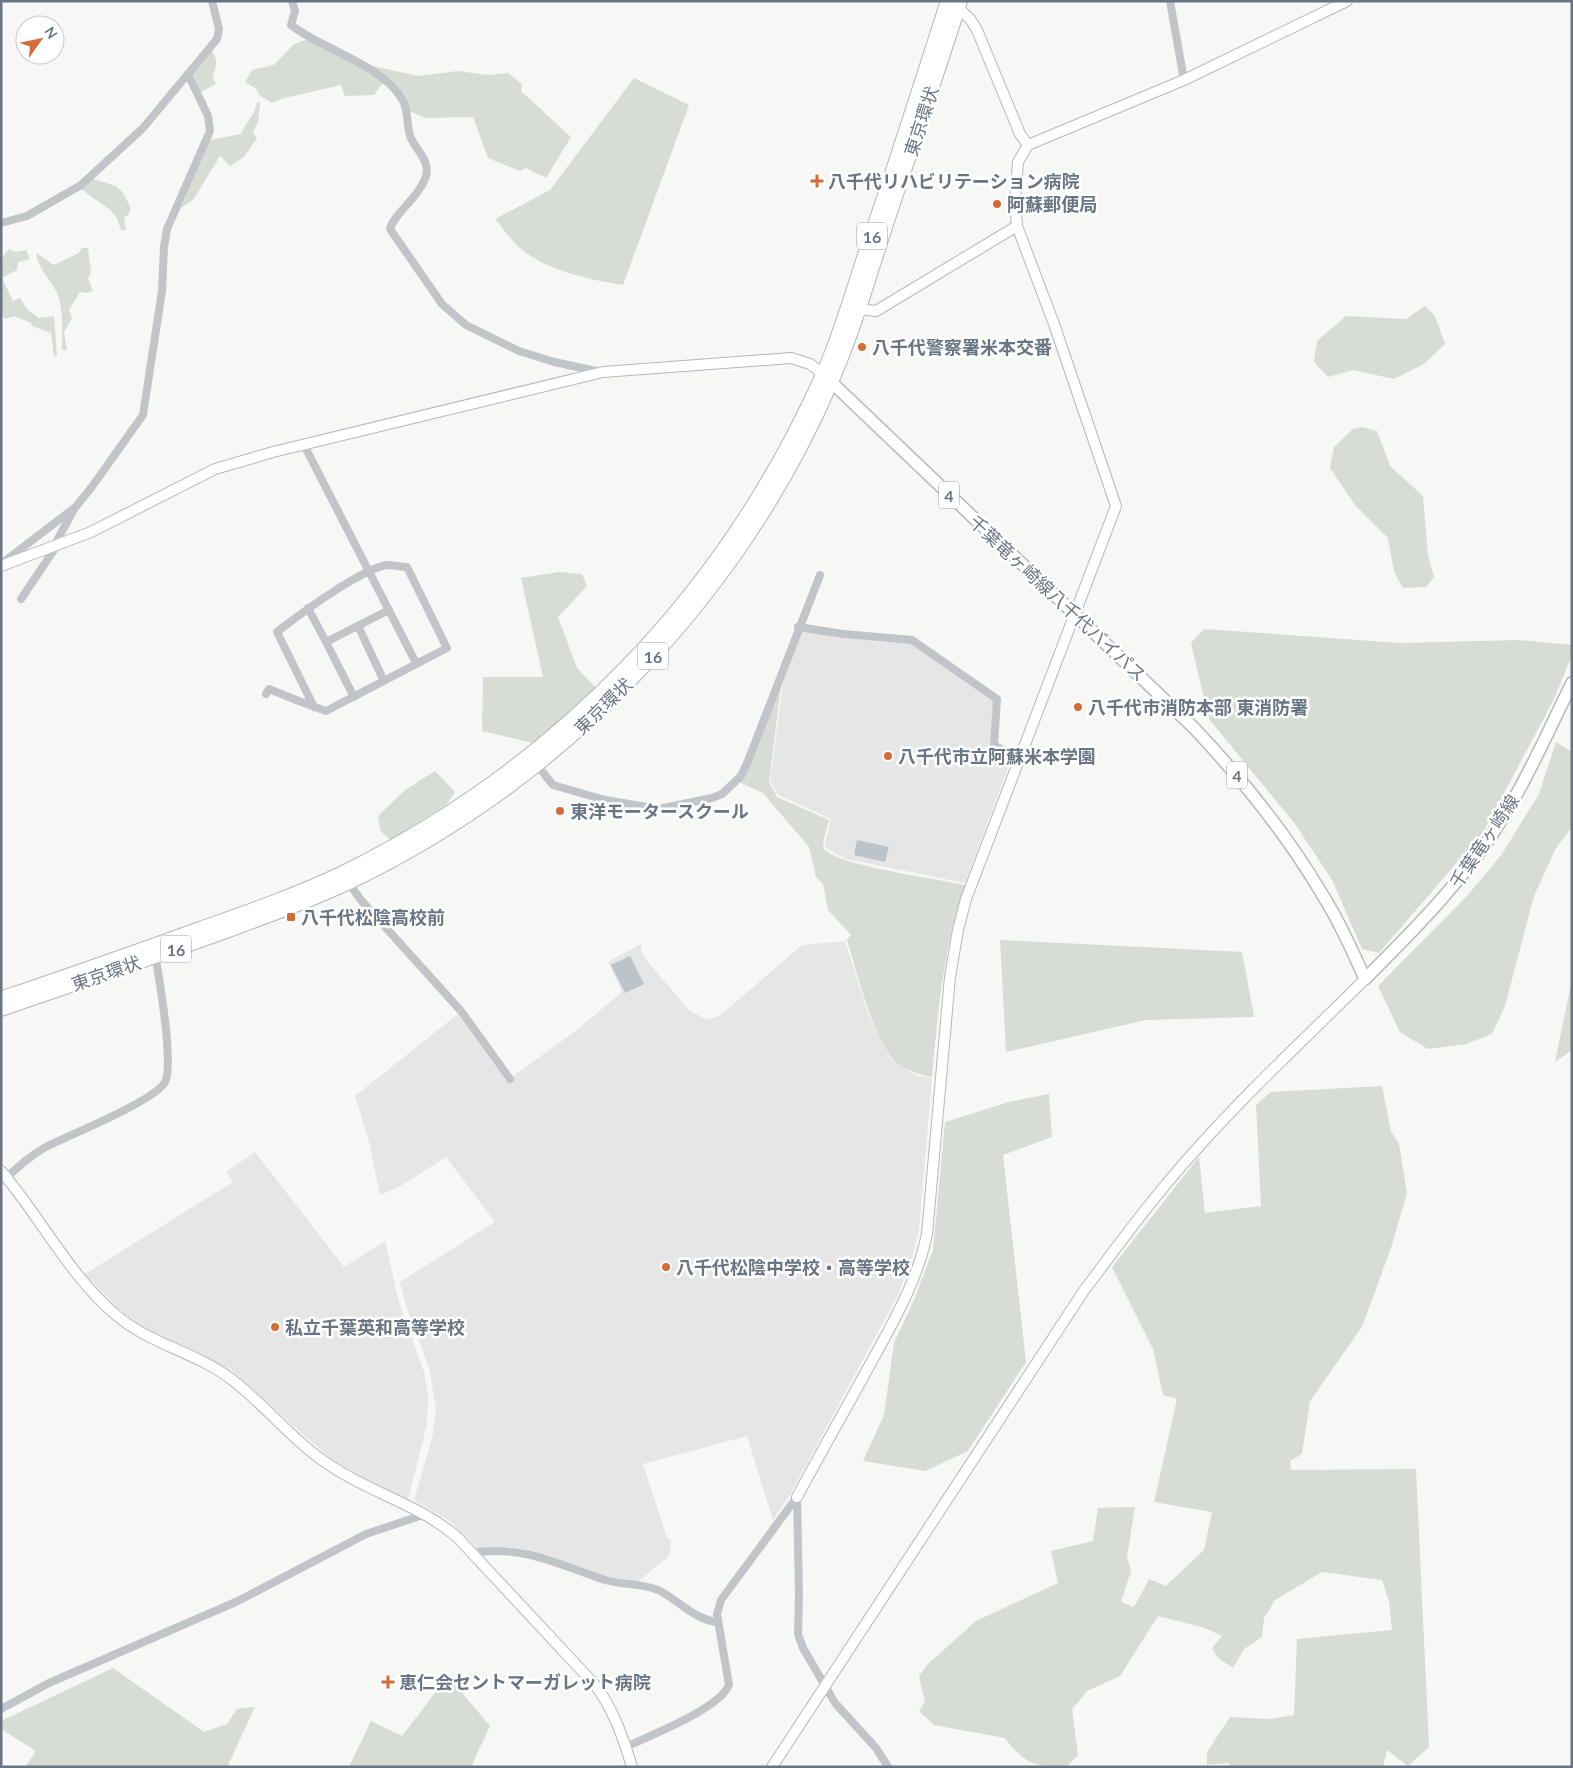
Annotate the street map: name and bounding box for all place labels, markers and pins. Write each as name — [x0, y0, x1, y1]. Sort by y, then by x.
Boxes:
place label: 八千代リハビリテーション病院 — [828, 170, 1080, 192]
marker: 八千代リハビリテーション病院 — [810, 174, 824, 188]
place label: 阿蘇郵便局 — [1007, 193, 1097, 215]
marker: 阿蘇郵便局 — [991, 198, 1003, 210]
place label: 八千代警察署米本交番 — [872, 336, 1052, 358]
marker: 八千代警察署米本交番 — [856, 341, 868, 353]
place label: 八千代市消防本部 東消防署 — [1088, 696, 1308, 718]
marker: 八千代市消防本部 東消防署 — [1072, 701, 1084, 713]
place label: 八千代市立阿蘇米本学園 — [898, 745, 1096, 767]
marker: 八千代市立阿蘇米本学園 — [882, 750, 894, 762]
place label: 東洋モータースクール — [570, 800, 749, 822]
marker: 東洋モータースクール — [554, 805, 566, 817]
place label: 八千代松陰高校前 — [301, 906, 445, 928]
marker: 八千代松陰高校前 — [285, 911, 297, 923]
place label: 八千代松陰中学校・高等学校 — [676, 1256, 910, 1278]
marker: 八千代松陰中学校・高等学校 — [660, 1261, 672, 1273]
place label: 私立千葉英和高等学校 — [285, 1316, 465, 1338]
marker: 私立千葉英和高等学校 — [269, 1321, 281, 1333]
place label: 恵仁会セントマーガレット病院 — [399, 1671, 651, 1693]
marker: 恵仁会セントマーガレット病院 — [381, 1675, 395, 1689]

